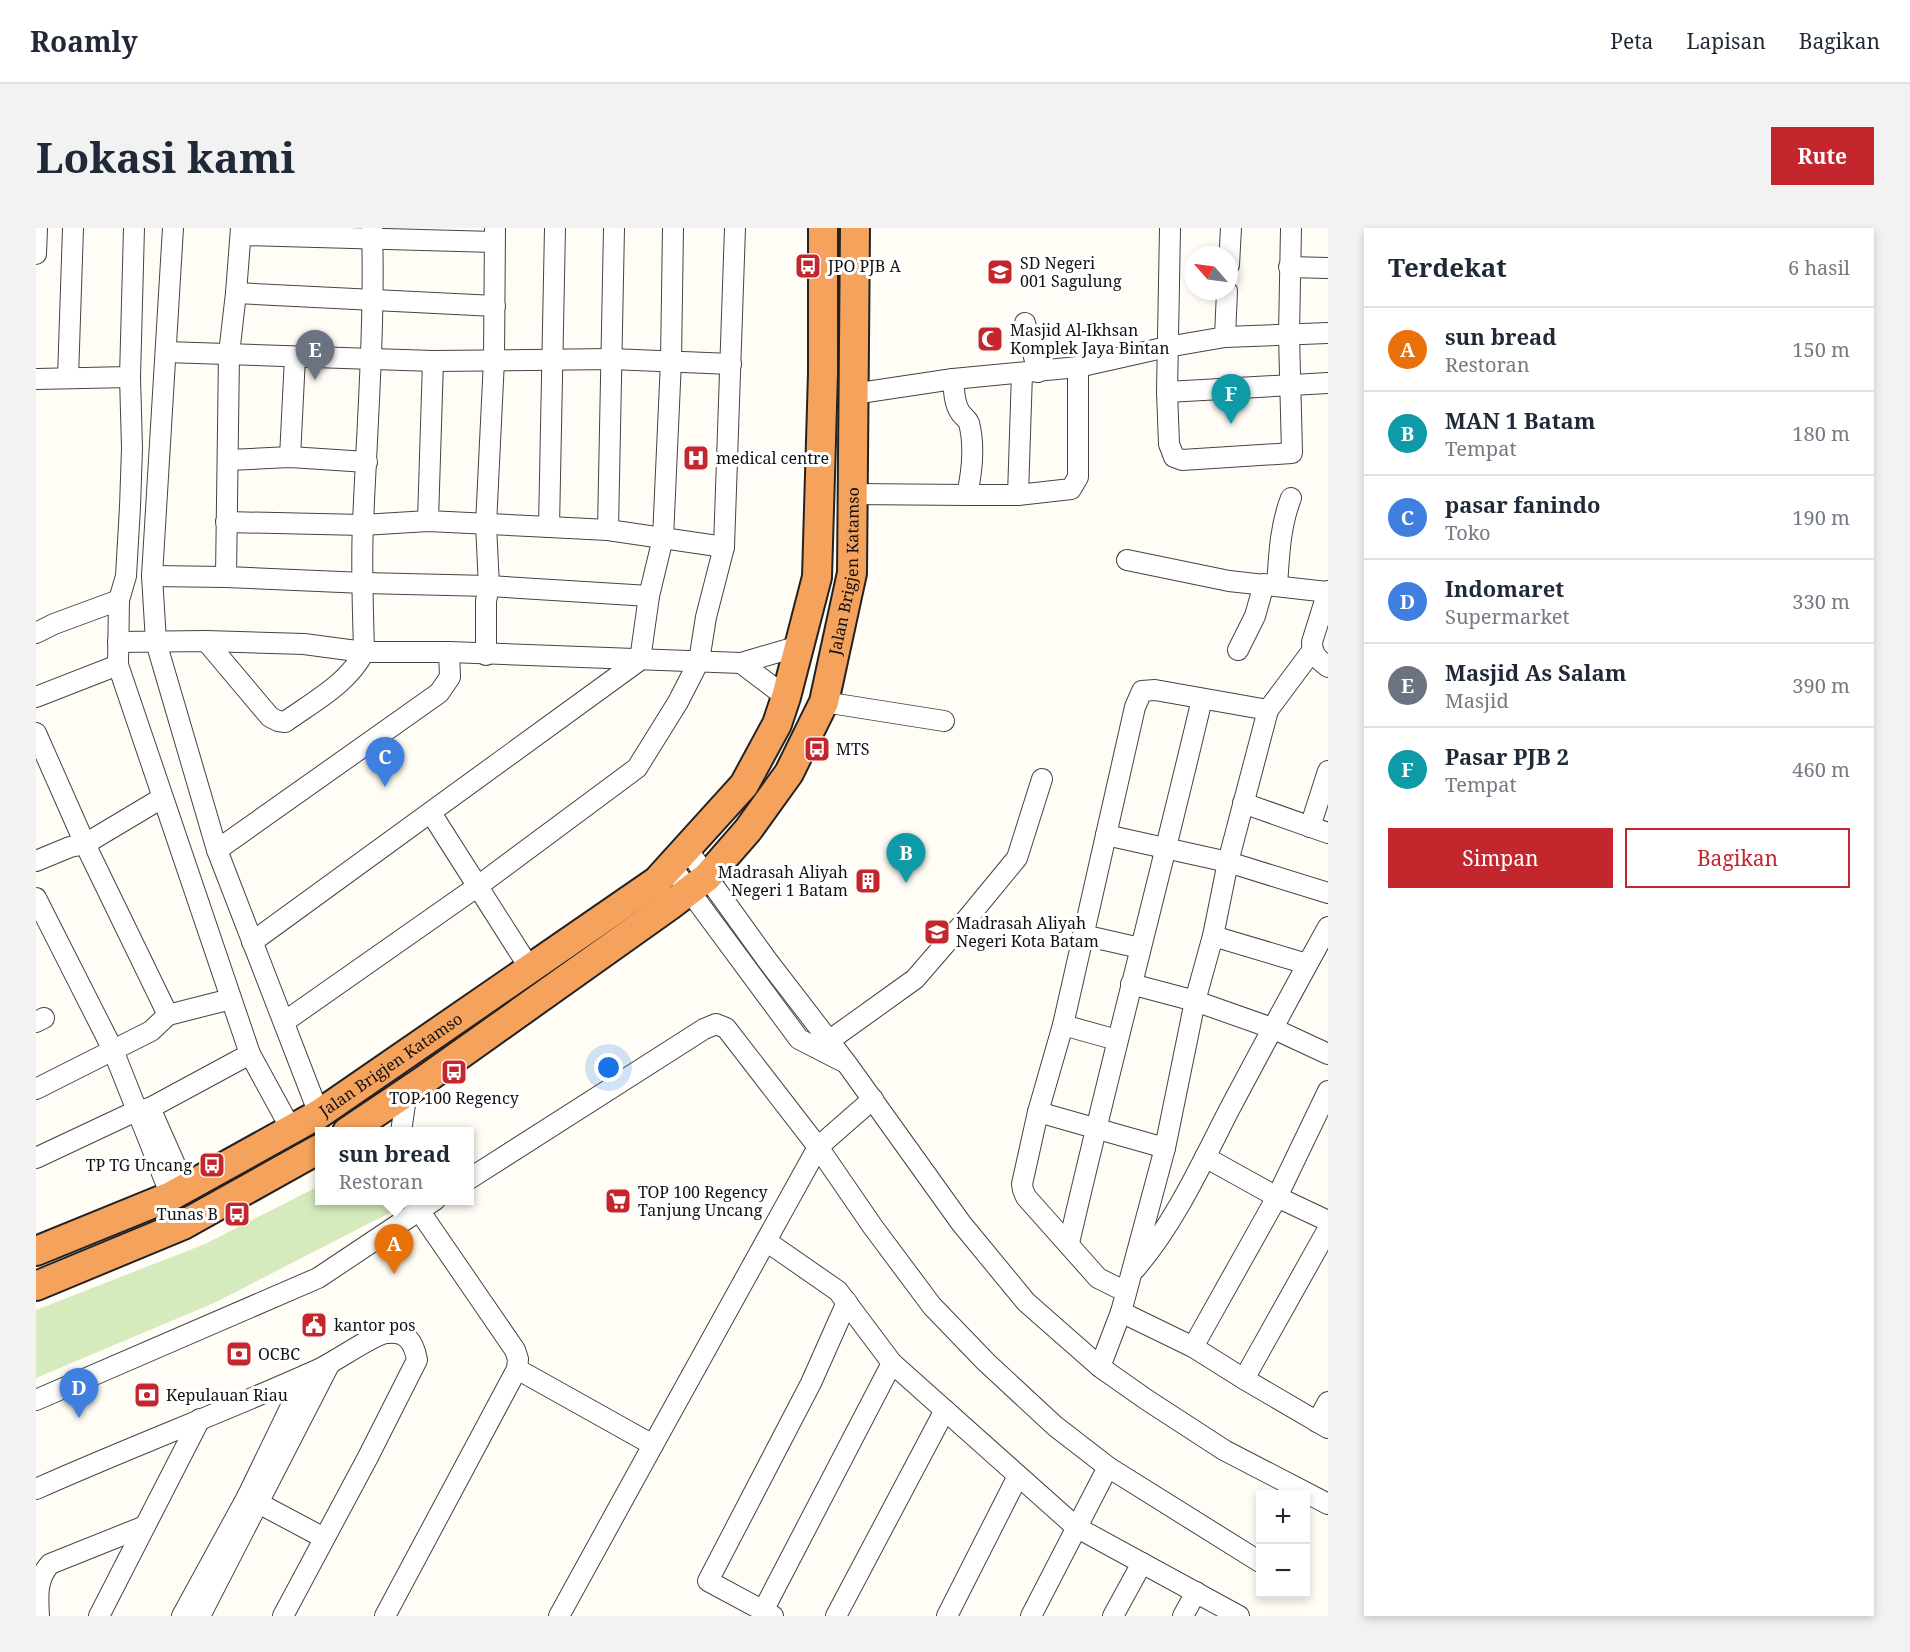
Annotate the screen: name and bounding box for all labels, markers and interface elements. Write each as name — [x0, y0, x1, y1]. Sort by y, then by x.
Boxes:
text: Roamly — [30, 22, 138, 60]
text: Peta — [1610, 27, 1653, 55]
text: Lapisan — [1686, 27, 1766, 55]
text: Bagikan — [1799, 27, 1880, 55]
button: Rute — [1771, 127, 1874, 185]
text: Lokasi kami — [36, 128, 295, 185]
north arrow — [1184, 246, 1238, 300]
text: Terdekat — [1388, 249, 1507, 285]
bus stop icon: JPO PJB A — [793, 251, 823, 281]
place label: SD Negeri 001 Sagulung — [1020, 252, 1122, 292]
text: 6 hasil — [1788, 254, 1850, 281]
place label: JPO PJB A — [827, 255, 901, 277]
school or university icon: SD Negeri 001 Sagulung — [985, 257, 1015, 287]
place label: Masjid Al-Ikhsan Komplek Jaya Bintan — [1010, 319, 1170, 359]
text: sun bread — [1445, 321, 1557, 351]
mosque icon: Masjid Al-Ikhsan Komplek Jaya Bintan — [975, 324, 1005, 354]
pin: E — [296, 330, 334, 380]
text: A — [1400, 336, 1415, 363]
text: 150 m — [1792, 336, 1850, 363]
text: Restoran — [1445, 351, 1530, 378]
pin: F — [1212, 374, 1250, 424]
text: MAN 1 Batam — [1445, 405, 1596, 435]
text: B — [1401, 420, 1414, 447]
text: 180 m — [1792, 420, 1850, 447]
text: Tempat — [1445, 435, 1516, 462]
hospital icon: medical centre — [681, 443, 711, 473]
place label: medical centre — [716, 447, 829, 469]
street label: Jalan Brigjen Katamso — [823, 487, 864, 658]
text: pasar fanindo — [1445, 489, 1600, 519]
text: C — [1401, 504, 1414, 531]
text: 190 m — [1792, 504, 1850, 531]
text: Toko — [1445, 519, 1491, 546]
text: Indomaret — [1445, 573, 1564, 603]
text: D — [1400, 588, 1415, 615]
text: 330 m — [1792, 588, 1850, 615]
text: Supermarket — [1445, 603, 1570, 630]
text: Masjid As Salam — [1445, 657, 1627, 687]
text: E — [1401, 672, 1414, 699]
text: 390 m — [1792, 672, 1850, 699]
text: Masjid — [1445, 687, 1509, 714]
bus stop icon: MTS — [802, 734, 832, 764]
pin: C — [366, 738, 404, 787]
place label: MTS — [836, 738, 870, 760]
text: Pasar PJB 2 — [1445, 741, 1569, 771]
text: F — [1401, 756, 1414, 783]
text: 460 m — [1792, 756, 1850, 783]
text: Tempat — [1445, 771, 1516, 798]
button: Simpan — [1388, 828, 1613, 888]
button: Bagikan — [1625, 828, 1850, 888]
pin: B — [886, 834, 926, 883]
place label: Madrasah Aliyah Negeri 1 Batam — [718, 861, 848, 901]
building icon: Madrasah Aliyah Negeri 1 Batam — [853, 866, 883, 896]
place label: Madrasah Aliyah Negeri Kota Batam — [956, 912, 1099, 952]
school or university icon: Madrasah Aliyah Negeri Kota Batam — [922, 917, 952, 947]
street label: Jalan Brigjen Katamso — [314, 1008, 467, 1122]
your location — [594, 1053, 623, 1082]
bus stop icon: TOP 100 Regency — [439, 1057, 469, 1087]
place label: TOP 100 Regency — [389, 1087, 520, 1109]
popup — [315, 1127, 474, 1205]
text: sun bread — [339, 1138, 450, 1168]
bus stop icon: TP TG Uncang — [197, 1150, 227, 1180]
place label: TP TG Uncang — [86, 1154, 192, 1176]
text: Restoran — [339, 1168, 423, 1195]
place label: TOP 100 Regency Tanjung Uncang — [638, 1181, 769, 1221]
supermarket icon: TOP 100 Regency Tanjung Uncang — [603, 1186, 633, 1216]
bus stop icon: Tunas B — [222, 1199, 252, 1229]
place label: Tunas B — [157, 1203, 218, 1225]
pin: A — [374, 1224, 414, 1274]
public building icon: kantor pos — [299, 1310, 329, 1340]
place label: kantor pos — [334, 1314, 416, 1336]
bank icon: OCBC — [224, 1339, 254, 1369]
place label: OCBC — [258, 1343, 300, 1365]
pin: D — [60, 1368, 99, 1418]
bank icon: Kepulauan Riau — [132, 1380, 162, 1410]
place label: Kepulauan Riau — [166, 1384, 288, 1406]
map controls — [1256, 1490, 1310, 1598]
button: + — [1256, 1490, 1310, 1544]
button: − — [1256, 1544, 1310, 1598]

